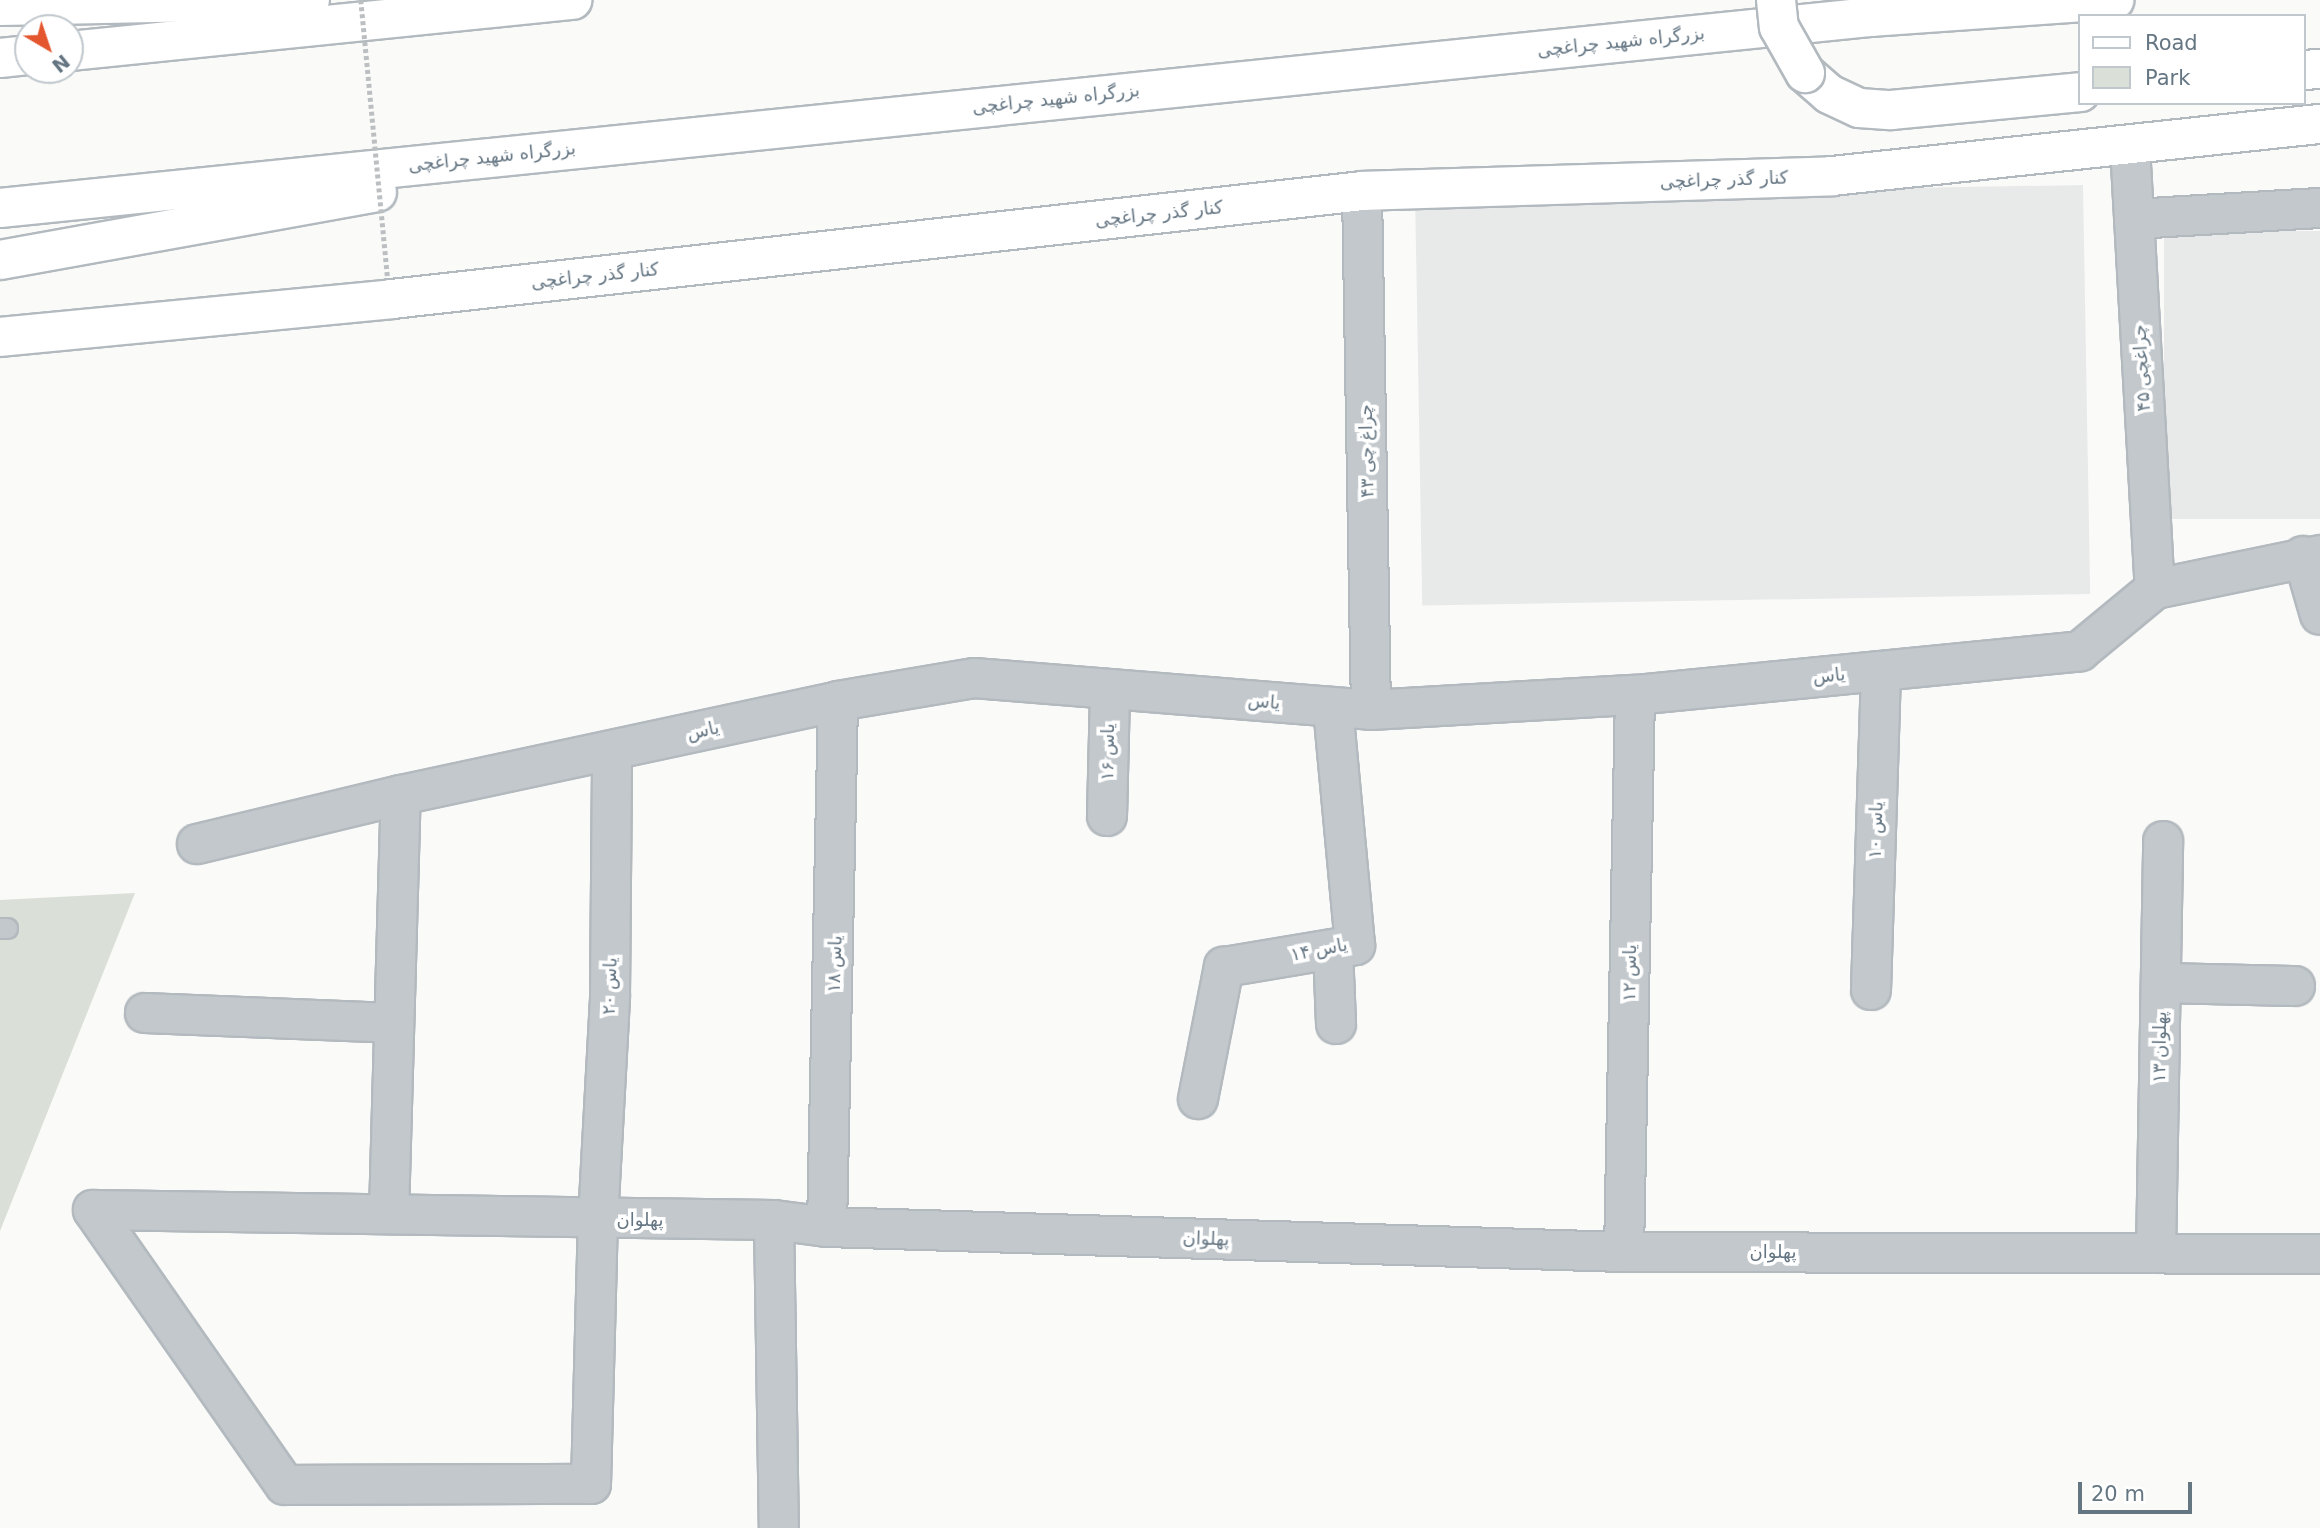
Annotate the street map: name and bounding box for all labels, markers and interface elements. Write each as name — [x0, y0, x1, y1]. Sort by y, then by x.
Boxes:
north arrow — [14, 14, 84, 84]
legend — [2078, 14, 2306, 105]
street label: بزرگراه شهید چراغچی — [1536, 22, 1706, 62]
text: Road — [2145, 31, 2198, 55]
text: N — [48, 50, 74, 77]
text: Park — [2145, 66, 2190, 90]
street label: بزرگراه شهید چراغچی — [971, 79, 1141, 119]
street label: بزرگراه شهید چراغچی — [407, 137, 577, 177]
street label: کنار گذر چراغچی — [1659, 167, 1789, 193]
street label: کنار گذر چراغچی — [1094, 197, 1224, 231]
street label: کنار گذر چراغچی — [530, 259, 660, 293]
street label: چراغچی ۴۵ — [2129, 324, 2155, 412]
street label: چراغ چی ۴۳ — [1355, 404, 1379, 498]
street label: یاس — [1812, 664, 1846, 688]
street label: یاس — [1247, 690, 1281, 714]
street label: یاس — [685, 717, 721, 745]
street label: یاس ۱۶ — [1097, 723, 1119, 781]
street label: یاس ۱۰ — [1864, 801, 1888, 859]
street label: یاس ۱۴ — [1289, 934, 1349, 966]
street label: یاس ۱۸ — [823, 935, 847, 993]
street label: یاس ۱۲ — [1619, 944, 1641, 1002]
street label: یاس ۲۰ — [598, 957, 622, 1015]
street label: پهلوان ۱۳ — [2149, 1011, 2171, 1083]
street label: پهلوان — [617, 1209, 663, 1231]
street label: پهلوان — [1182, 1227, 1230, 1251]
street label: پهلوان — [1750, 1241, 1796, 1263]
scale bar — [2082, 1468, 2196, 1512]
text: 20 m — [2091, 1482, 2145, 1506]

